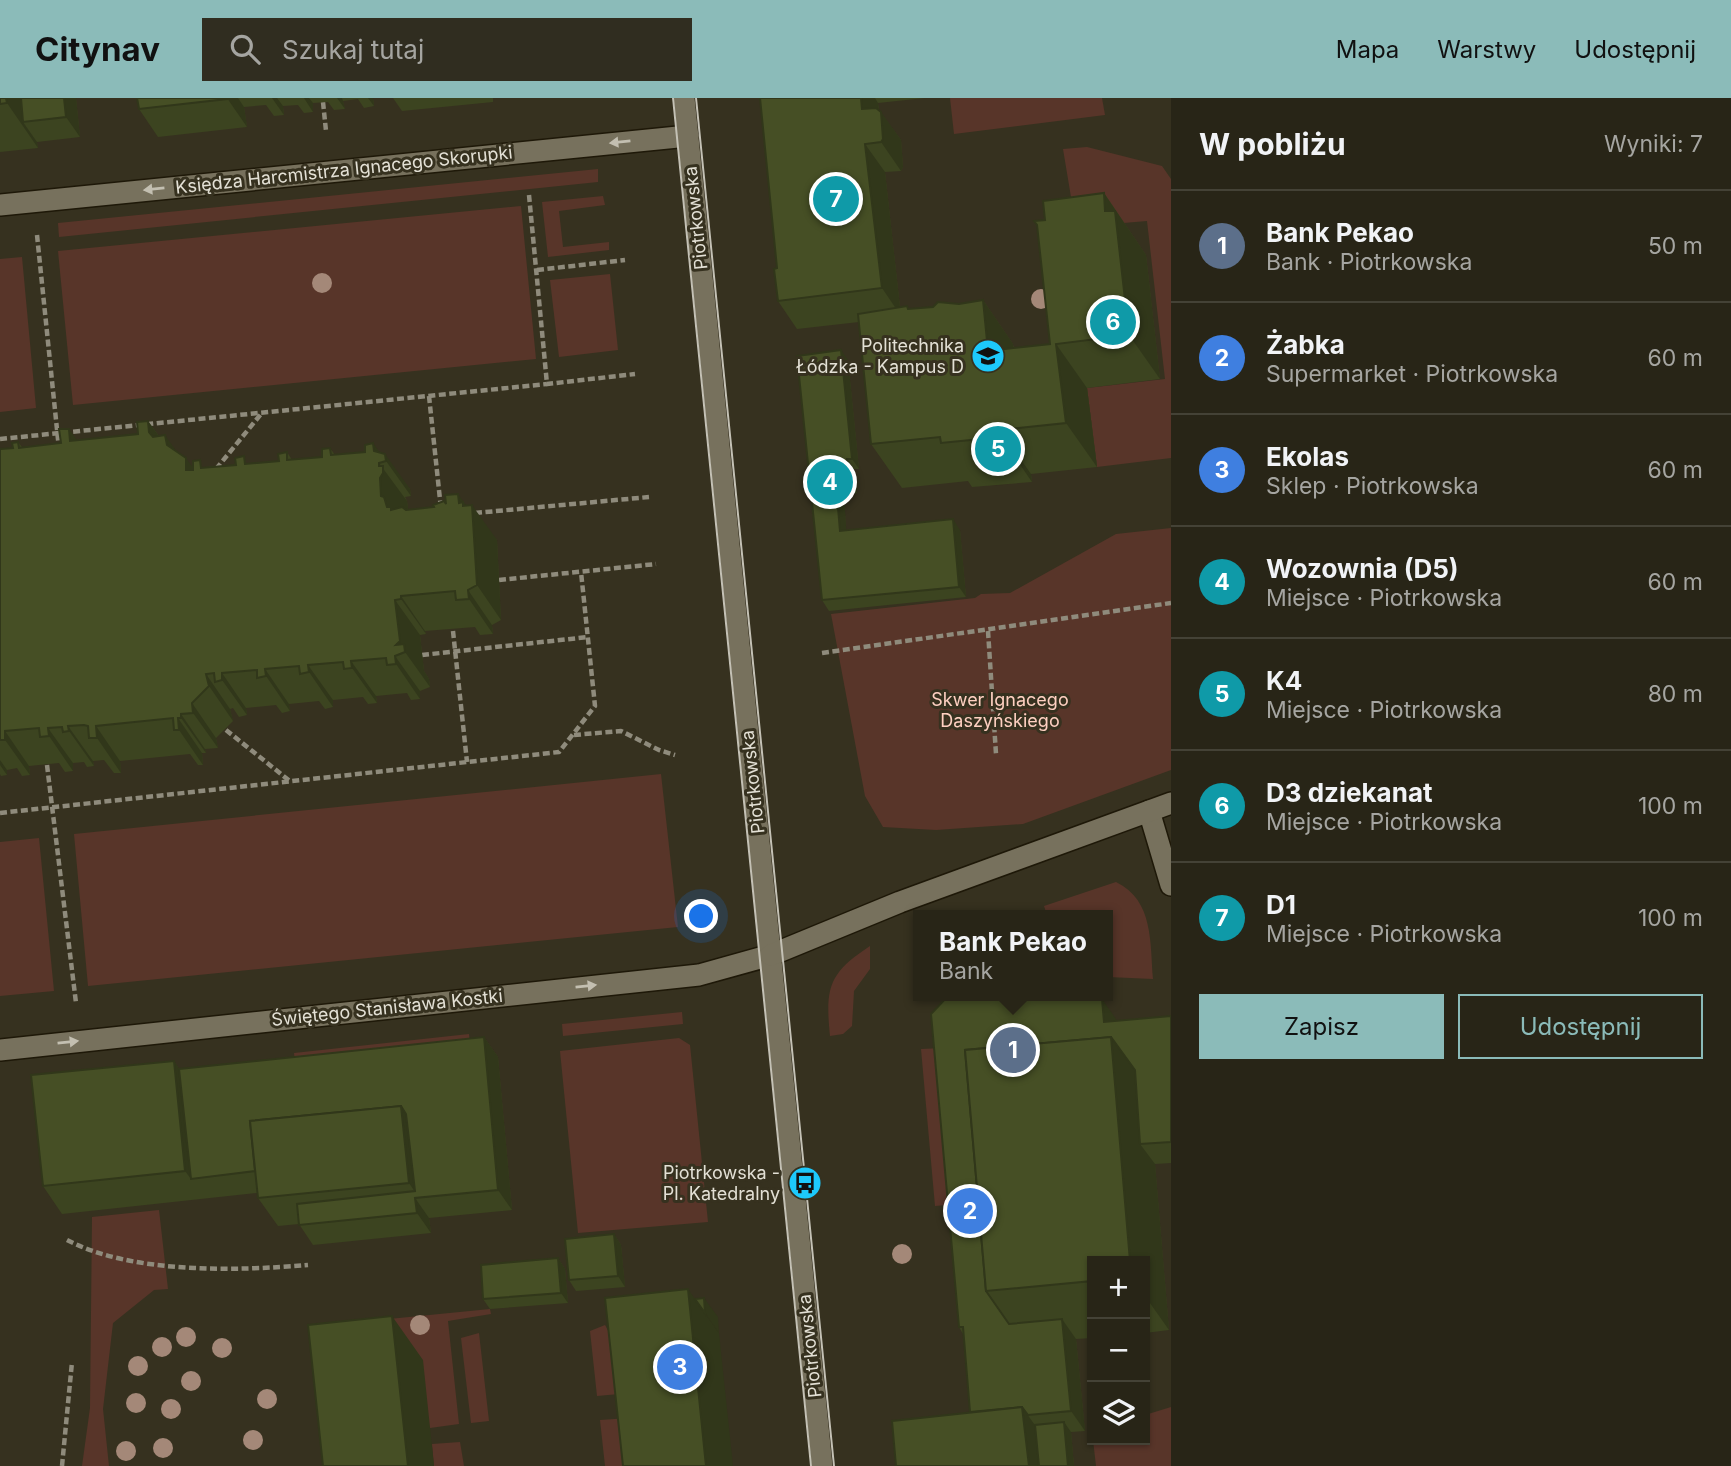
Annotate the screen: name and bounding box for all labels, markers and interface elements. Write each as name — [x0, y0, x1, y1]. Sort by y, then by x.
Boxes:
search box — [202, 18, 692, 81]
text: Citynav — [35, 29, 160, 69]
icon: search — [226, 30, 264, 68]
text: Szukaj tutaj — [282, 34, 424, 65]
text: Mapa — [1336, 35, 1399, 64]
text: Warstwy — [1437, 35, 1536, 64]
text: Udostępnij — [1574, 35, 1696, 64]
text: W pobliżu — [1199, 126, 1346, 162]
text: Wyniki: 7 — [1604, 130, 1703, 158]
one-way arrow — [609, 137, 631, 148]
street label: Księdza Harcmistrza Ignacego Skorupki — [174, 141, 514, 198]
street label: Piotrkowska — [680, 165, 711, 271]
pin: 7 — [813, 173, 859, 225]
one-way arrow — [143, 184, 165, 195]
text: Bank Pekao — [1266, 217, 1414, 248]
text: 1 — [1217, 232, 1227, 260]
text: 50 m — [1648, 232, 1703, 260]
text: Bank · Piotrkowska — [1266, 248, 1472, 276]
pin: 6 — [1090, 296, 1136, 348]
text: Żabka — [1266, 329, 1345, 360]
place label: Politechnika Łódzka - Kampus D — [796, 335, 964, 377]
school or university icon: Politechnika Łódzka - Kampus D — [969, 337, 1007, 375]
text: 2 — [1215, 344, 1229, 372]
text: 60 m — [1648, 344, 1703, 372]
text: Supermarket · Piotrkowska — [1266, 360, 1558, 388]
pin: 5 — [975, 423, 1021, 475]
text: Ekolas — [1266, 441, 1349, 472]
pin: 4 — [807, 456, 853, 508]
text: 3 — [1215, 456, 1229, 484]
text: 60 m — [1648, 456, 1703, 484]
text: Sklep · Piotrkowska — [1266, 472, 1479, 500]
text: Wozownia (D5) — [1266, 553, 1459, 584]
text: 4 — [1214, 568, 1230, 596]
text: 60 m — [1648, 568, 1703, 596]
text: Miejsce · Piotrkowska — [1266, 584, 1502, 612]
text: K4 — [1266, 665, 1302, 696]
text: 5 — [1215, 680, 1229, 708]
text: 80 m — [1648, 680, 1703, 708]
park label: Skwer Ignacego Daszyńskiego — [931, 689, 1069, 731]
text: Miejsce · Piotrkowska — [1266, 696, 1502, 724]
street label: Piotrkowska — [737, 729, 768, 835]
text: D3 dziekanat — [1266, 777, 1433, 808]
text: 6 — [1215, 792, 1229, 820]
text: 100 m — [1638, 792, 1703, 820]
text: Miejsce · Piotrkowska — [1266, 808, 1502, 836]
text: D1 — [1266, 889, 1296, 920]
your location — [684, 899, 718, 933]
text: 7 — [1215, 904, 1229, 932]
text: 100 m — [1638, 904, 1703, 932]
popup — [913, 910, 1113, 1001]
text: Miejsce · Piotrkowska — [1266, 920, 1502, 948]
text: Bank Pekao — [939, 926, 1087, 957]
text: Bank — [939, 957, 993, 985]
one-way arrow — [575, 981, 597, 992]
street label: Świętego Stanisława Kostki — [270, 984, 504, 1030]
button: Zapisz — [1199, 994, 1444, 1059]
button: Udostępnij — [1458, 994, 1703, 1059]
pin: 1 — [990, 1024, 1036, 1076]
one-way arrow — [57, 1037, 79, 1048]
place label: Piotrkowska - Pl. Katedralny — [663, 1162, 780, 1204]
bus stop icon: Piotrkowska - Pl. Katedralny — [786, 1164, 824, 1202]
pin: 2 — [947, 1185, 993, 1237]
map controls — [1087, 1256, 1150, 1445]
button: + — [1087, 1256, 1150, 1319]
street label: Piotrkowska — [794, 1293, 825, 1399]
button: − — [1087, 1319, 1150, 1382]
pin: 3 — [657, 1341, 703, 1393]
button: layers — [1087, 1382, 1150, 1445]

